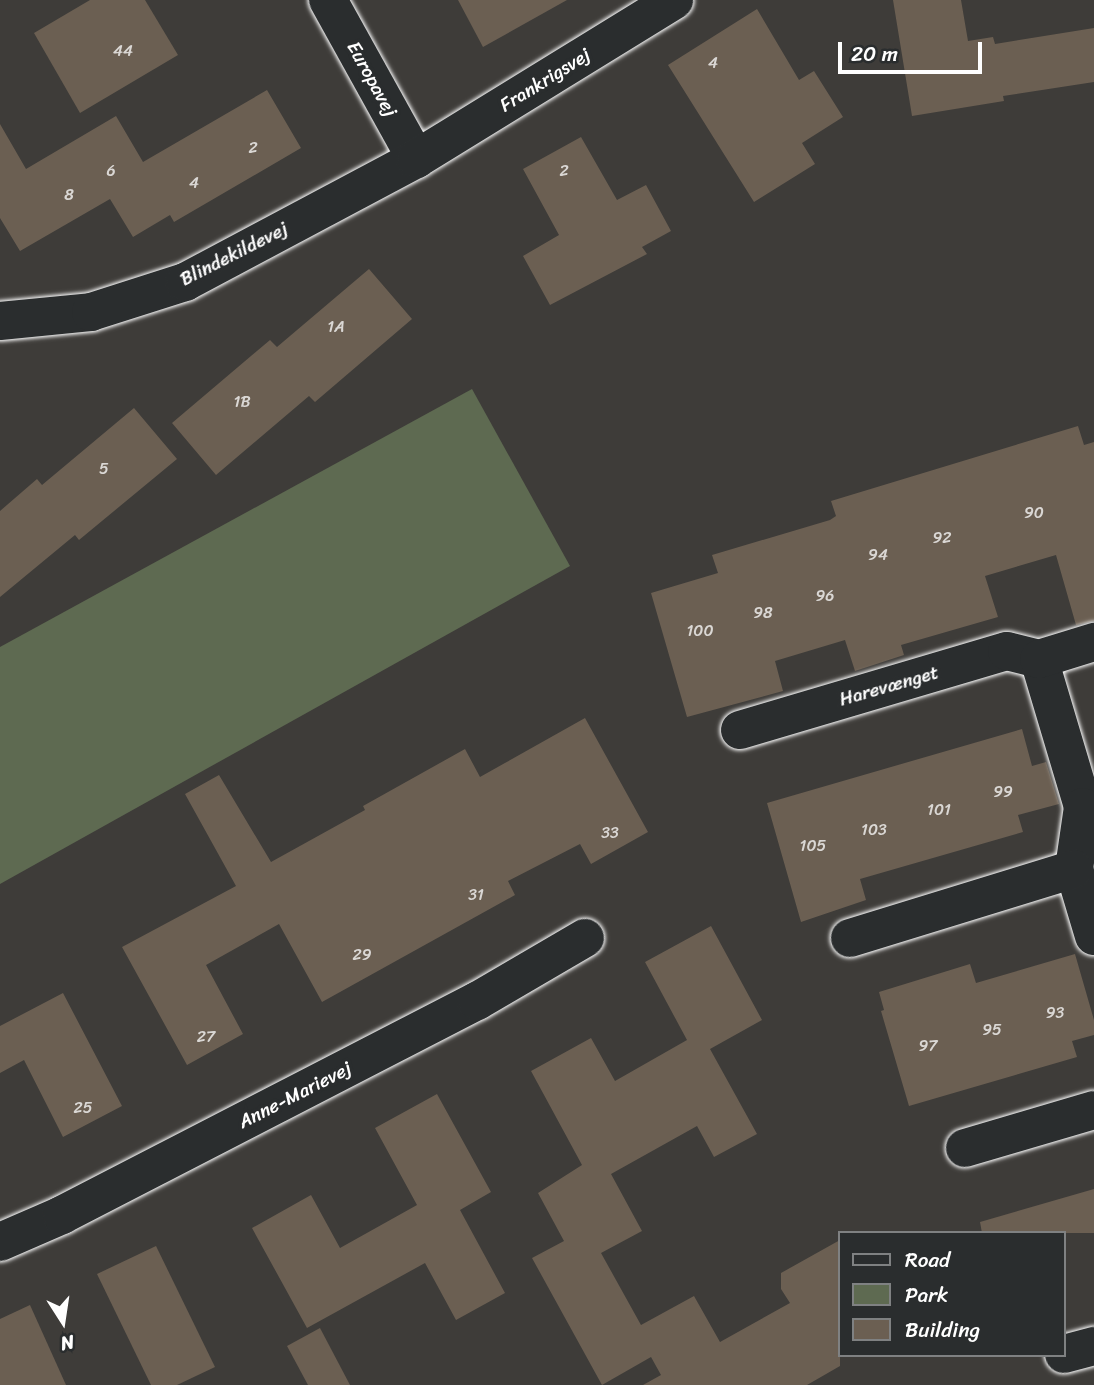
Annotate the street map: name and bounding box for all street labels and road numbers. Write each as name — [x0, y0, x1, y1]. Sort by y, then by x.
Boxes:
street label: Europavej — [342, 37, 402, 121]
street label: Frankrigsvej — [495, 43, 595, 117]
street label: Blindekildevej — [176, 217, 292, 291]
street label: Harevænget — [837, 661, 941, 711]
street label: Anne-Marievej — [235, 1057, 355, 1133]

